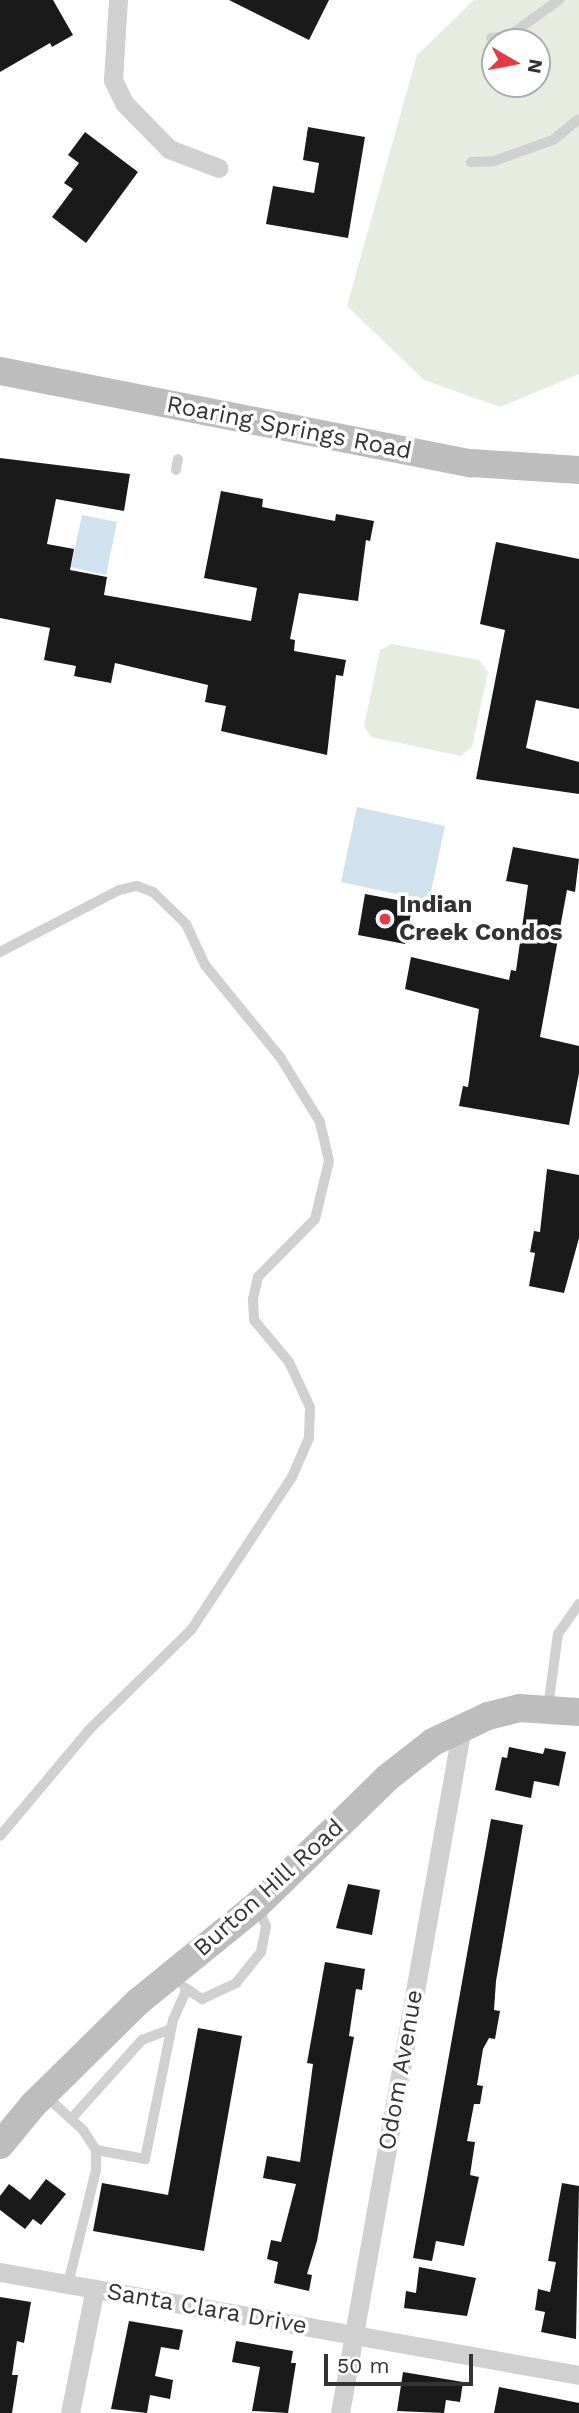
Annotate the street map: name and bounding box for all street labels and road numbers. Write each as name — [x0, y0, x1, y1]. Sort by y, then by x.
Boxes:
street label: Roaring Springs Road — [164, 390, 414, 466]
street label: Burton Hill Road — [188, 1813, 350, 1963]
street label: Odom Avenue — [373, 1987, 429, 2153]
street label: Santa Clara Drive — [104, 2277, 310, 2341]

